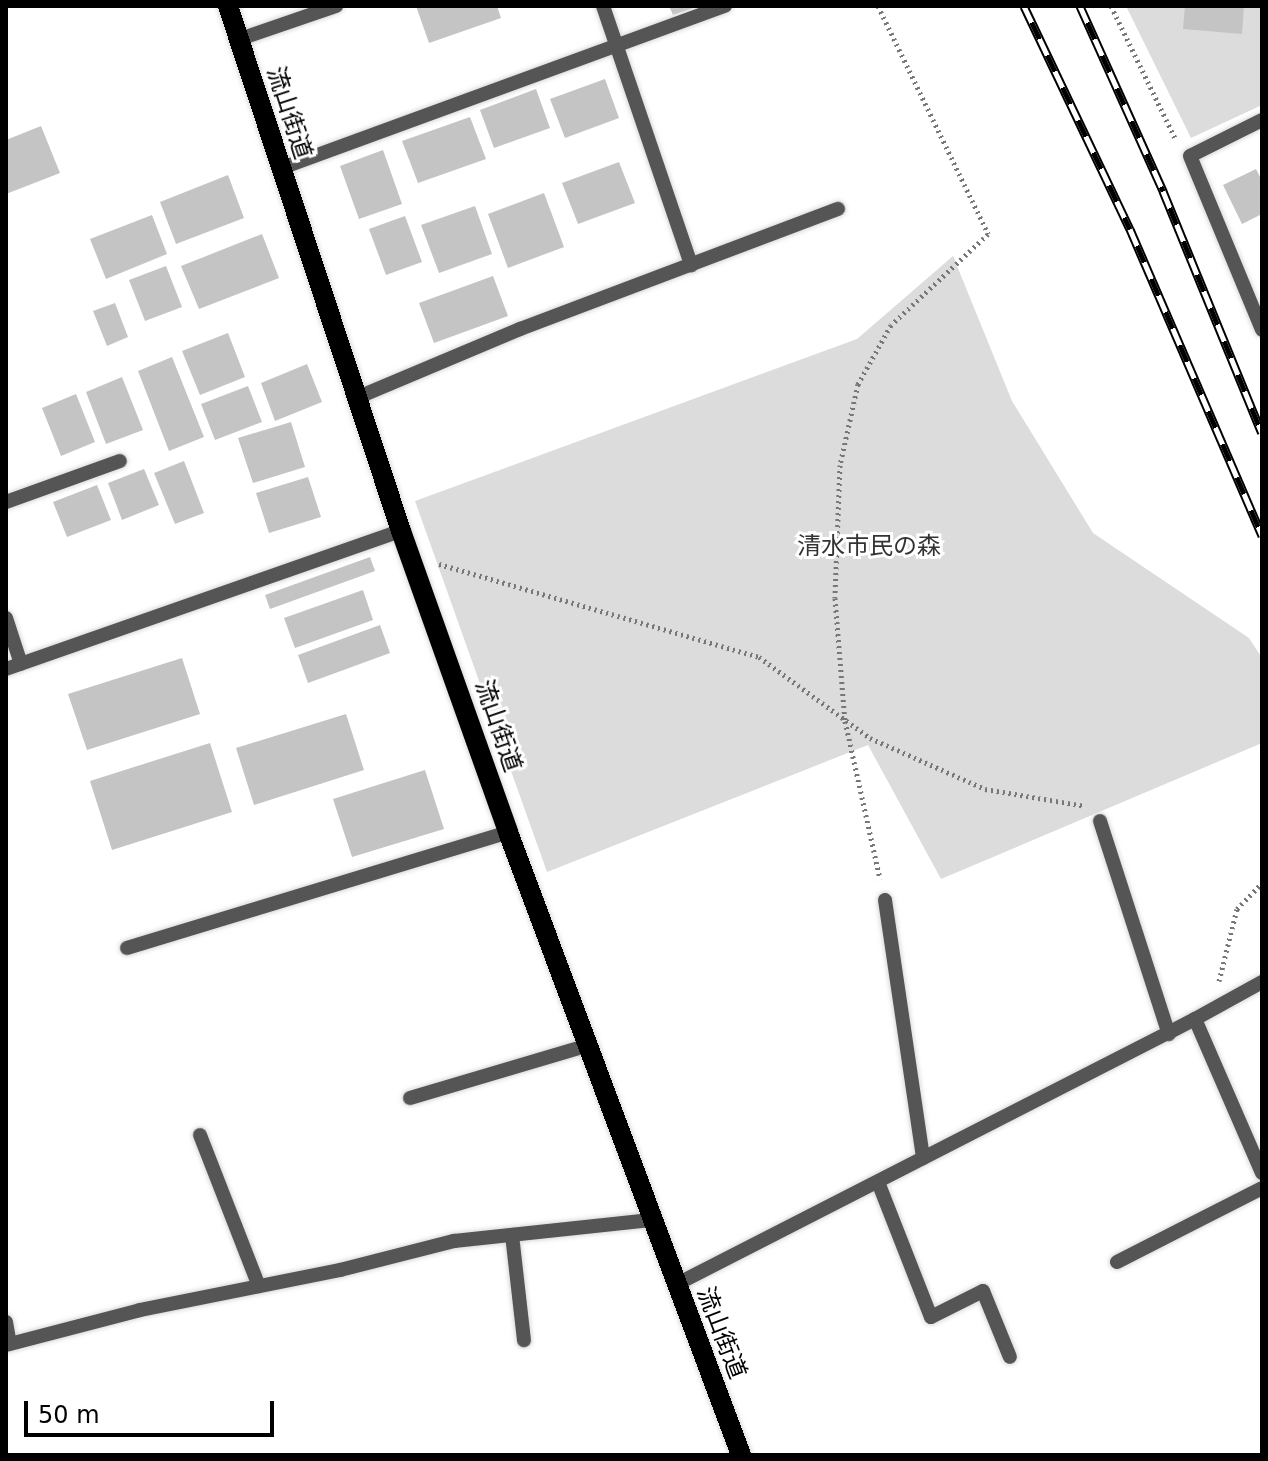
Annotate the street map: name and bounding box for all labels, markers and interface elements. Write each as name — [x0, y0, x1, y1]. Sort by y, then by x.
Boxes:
street label: 流山街道 — [260, 63, 318, 163]
park label: 清水市民の森 — [797, 533, 941, 561]
street label: 流山街道 — [469, 676, 527, 776]
street label: 流山街道 — [690, 1283, 752, 1383]
scale bar — [28, 1385, 278, 1435]
text: 50 m — [38, 1401, 100, 1429]

